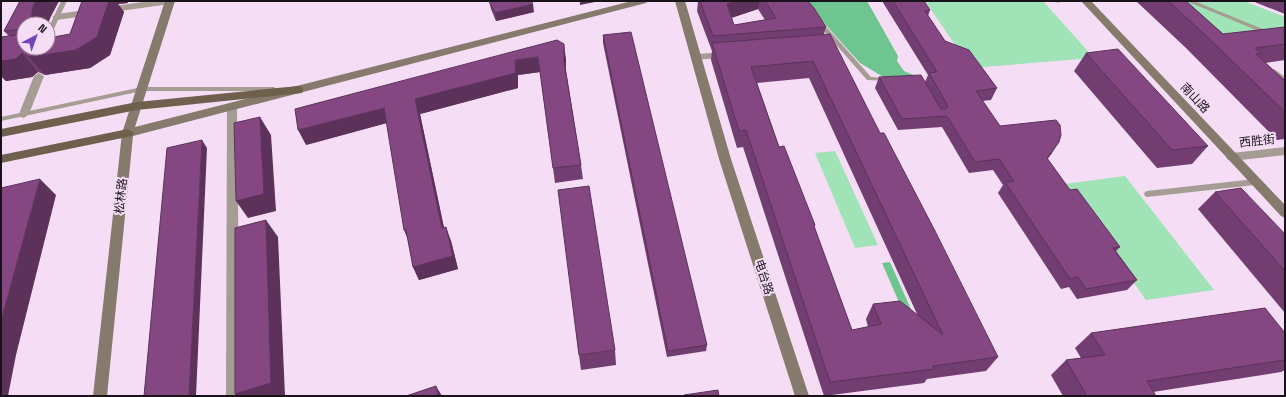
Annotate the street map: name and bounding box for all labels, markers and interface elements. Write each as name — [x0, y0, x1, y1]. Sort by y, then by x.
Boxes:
north arrow — [16, 16, 56, 56]
text: N — [35, 21, 50, 36]
street label: 南山路 — [1177, 79, 1213, 117]
street label: 西胜街 — [1238, 131, 1276, 151]
street label: 松林路 — [111, 177, 131, 215]
street label: 电台路 — [751, 257, 777, 297]

